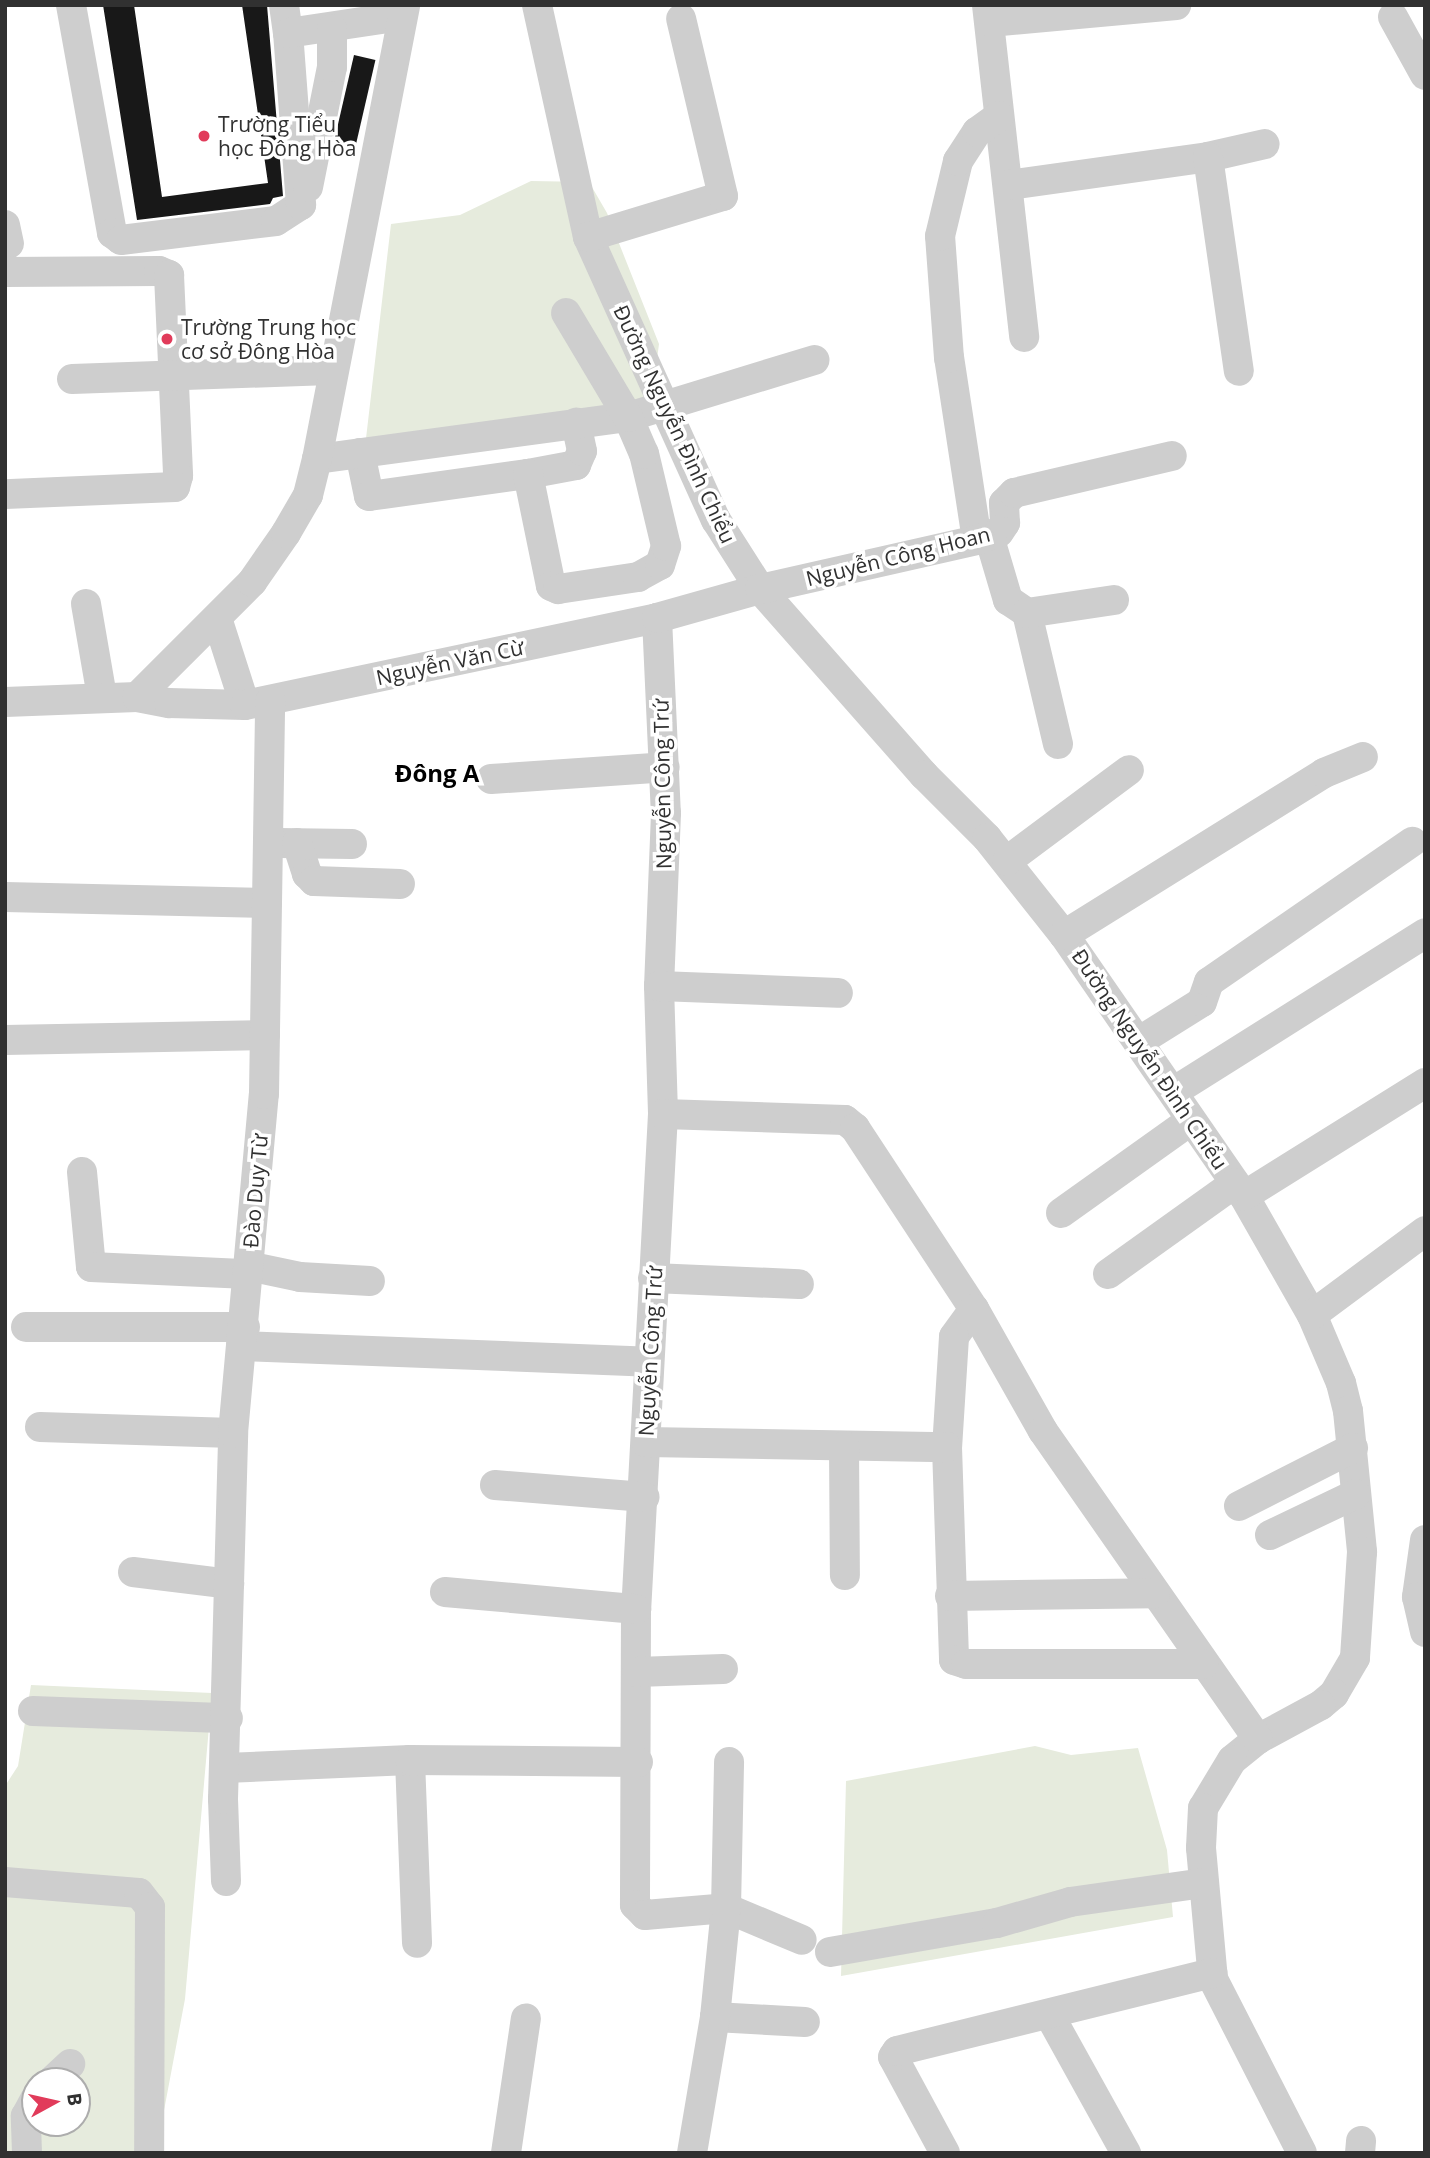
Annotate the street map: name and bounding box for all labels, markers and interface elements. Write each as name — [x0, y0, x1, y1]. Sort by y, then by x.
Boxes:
place label: Trường Tiểu học Đông Hòa — [218, 111, 356, 161]
marker: Trường Tiểu học Đông Hòa — [196, 128, 212, 144]
street label: Đường Nguyễn Đình Chiểu — [609, 301, 741, 547]
place label: Trường Trung học cơ sở Đông Hòa — [181, 314, 356, 364]
marker: Trường Trung học cơ sở Đông Hòa — [159, 331, 175, 347]
street label: Nguyễn Công Hoan — [803, 521, 993, 591]
street label: Nguyễn Văn Cừ — [374, 634, 526, 690]
street label: Nguyễn Công Trứ — [648, 699, 676, 869]
district label: Đông A — [395, 759, 479, 787]
street label: Đường Nguyễn Đình Chiểu — [1067, 944, 1233, 1174]
street label: Đào Duy Từ — [237, 1133, 273, 1249]
street label: Nguyễn Công Trứ — [633, 1265, 667, 1437]
north arrow — [21, 2067, 91, 2137]
text: B — [61, 2091, 89, 2107]

